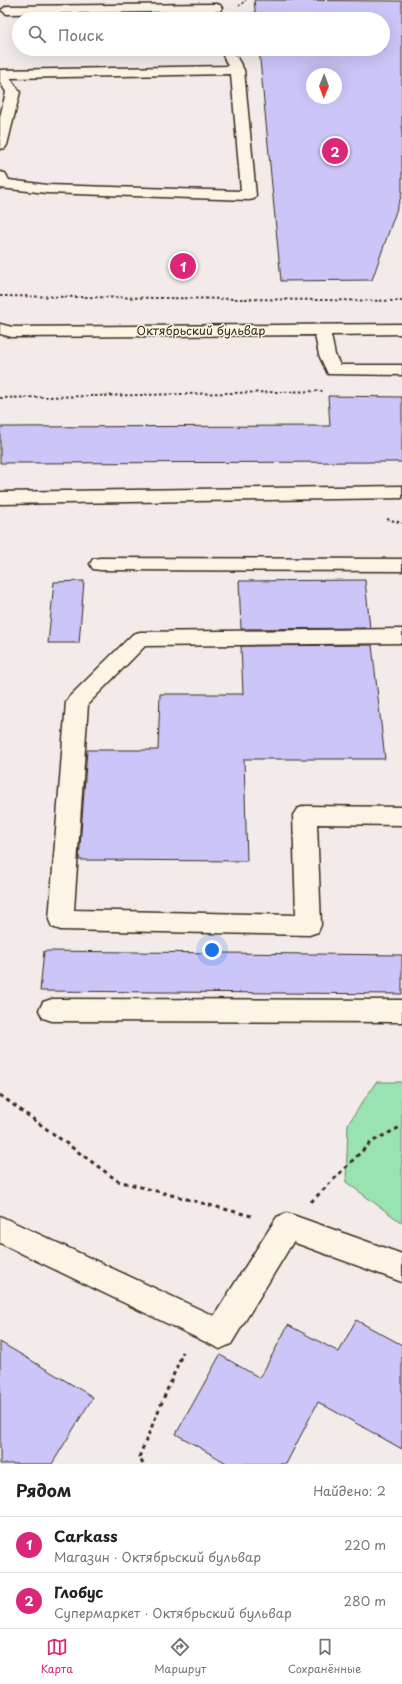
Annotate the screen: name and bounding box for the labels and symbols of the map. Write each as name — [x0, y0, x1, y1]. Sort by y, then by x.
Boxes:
north arrow — [306, 68, 342, 104]
pin: 2 — [322, 136, 348, 166]
pin: 1 — [170, 251, 196, 281]
street label: Октябрьский бульвар — [137, 321, 265, 339]
your location — [202, 940, 222, 960]

